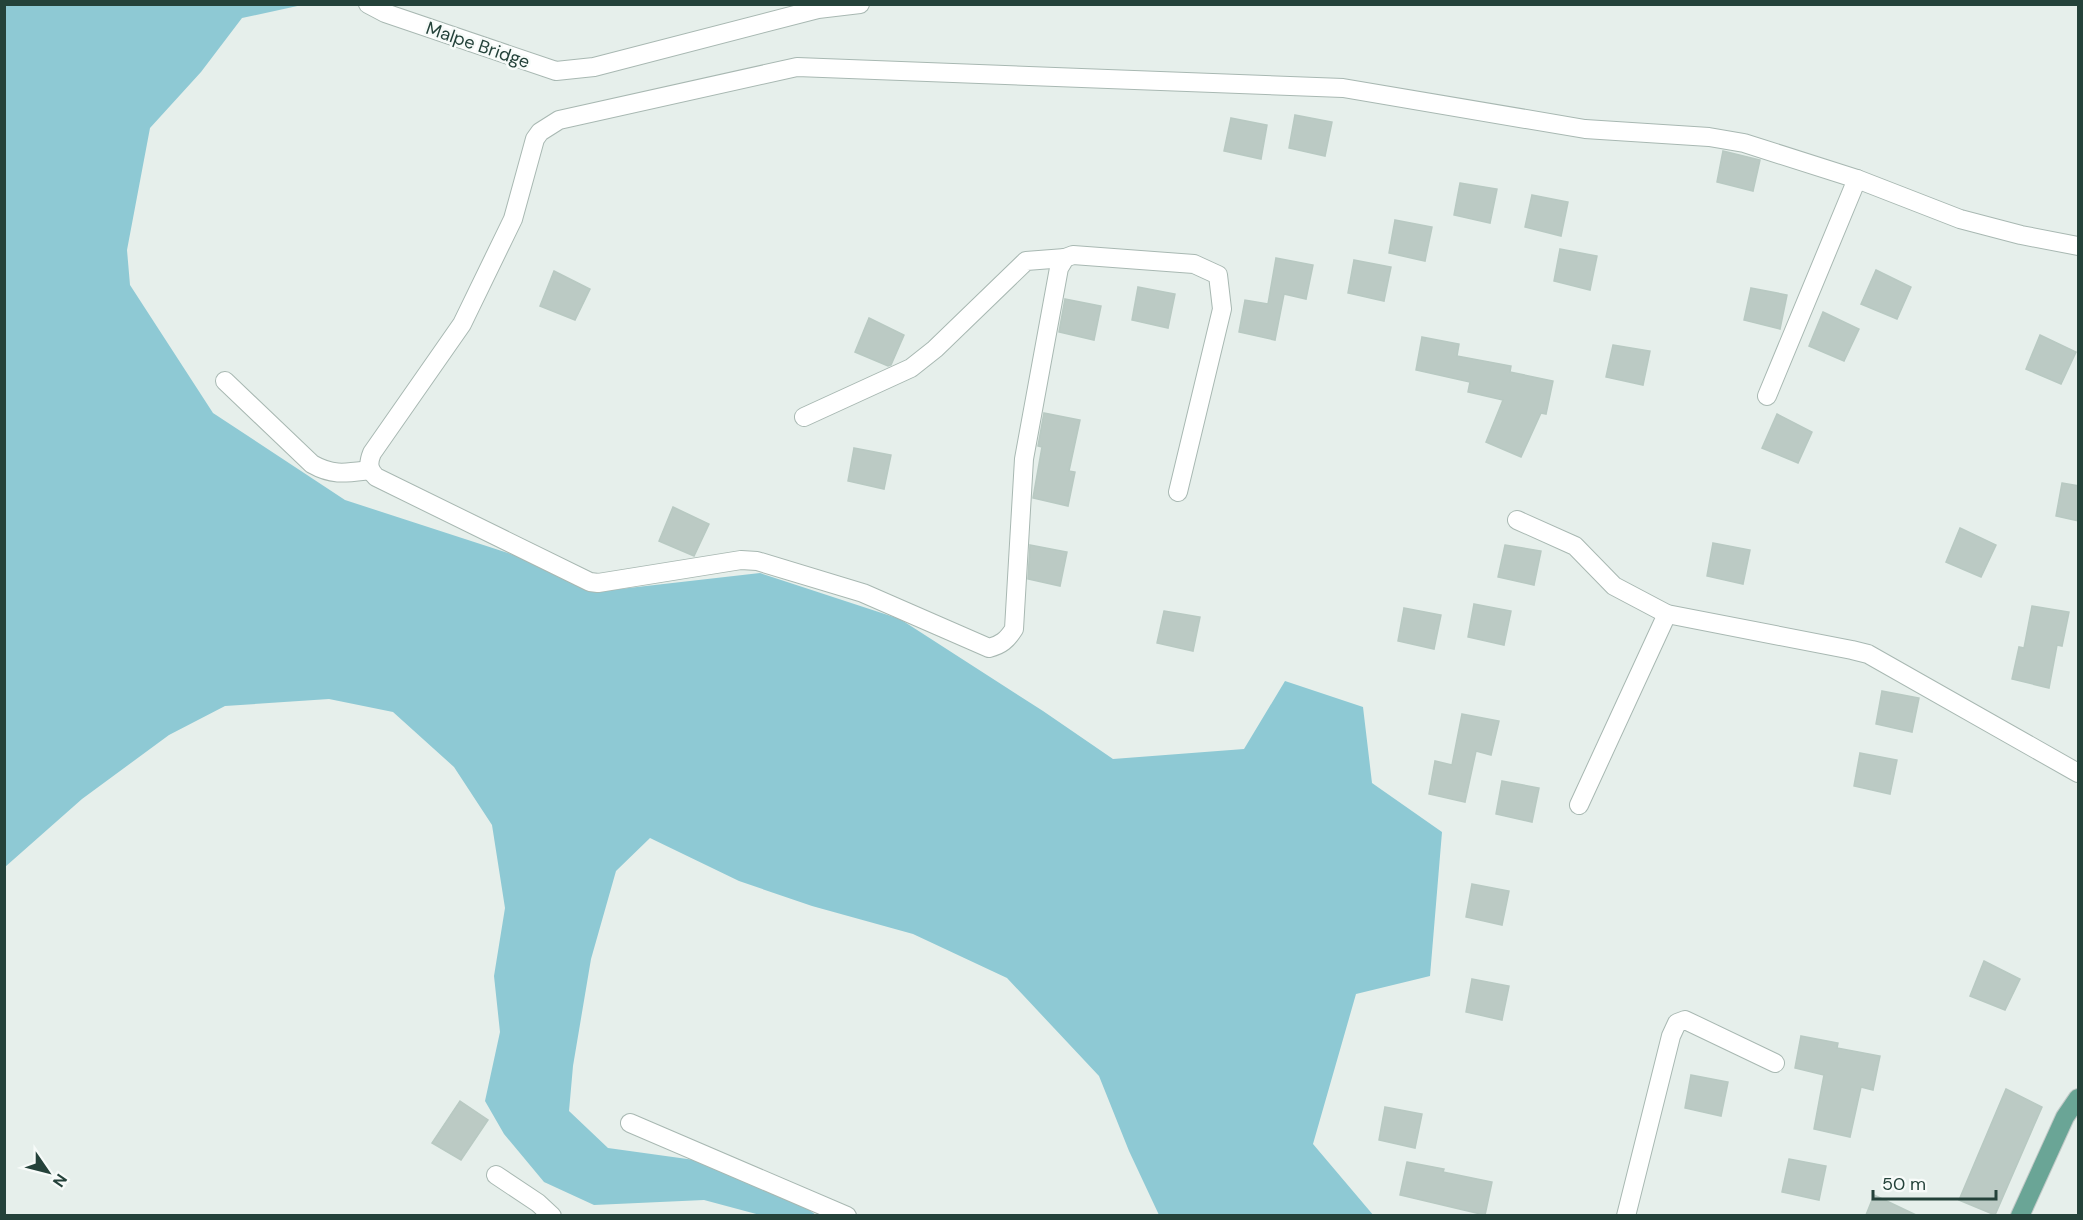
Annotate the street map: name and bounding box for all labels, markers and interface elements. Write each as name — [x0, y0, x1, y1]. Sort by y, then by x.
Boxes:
street label: Malpe Bridge — [423, 16, 533, 74]
north arrow — [18, 1142, 78, 1202]
scale bar — [1873, 1163, 1996, 1201]
text: N — [48, 1170, 72, 1191]
text: 50 m — [1882, 1172, 1926, 1196]

